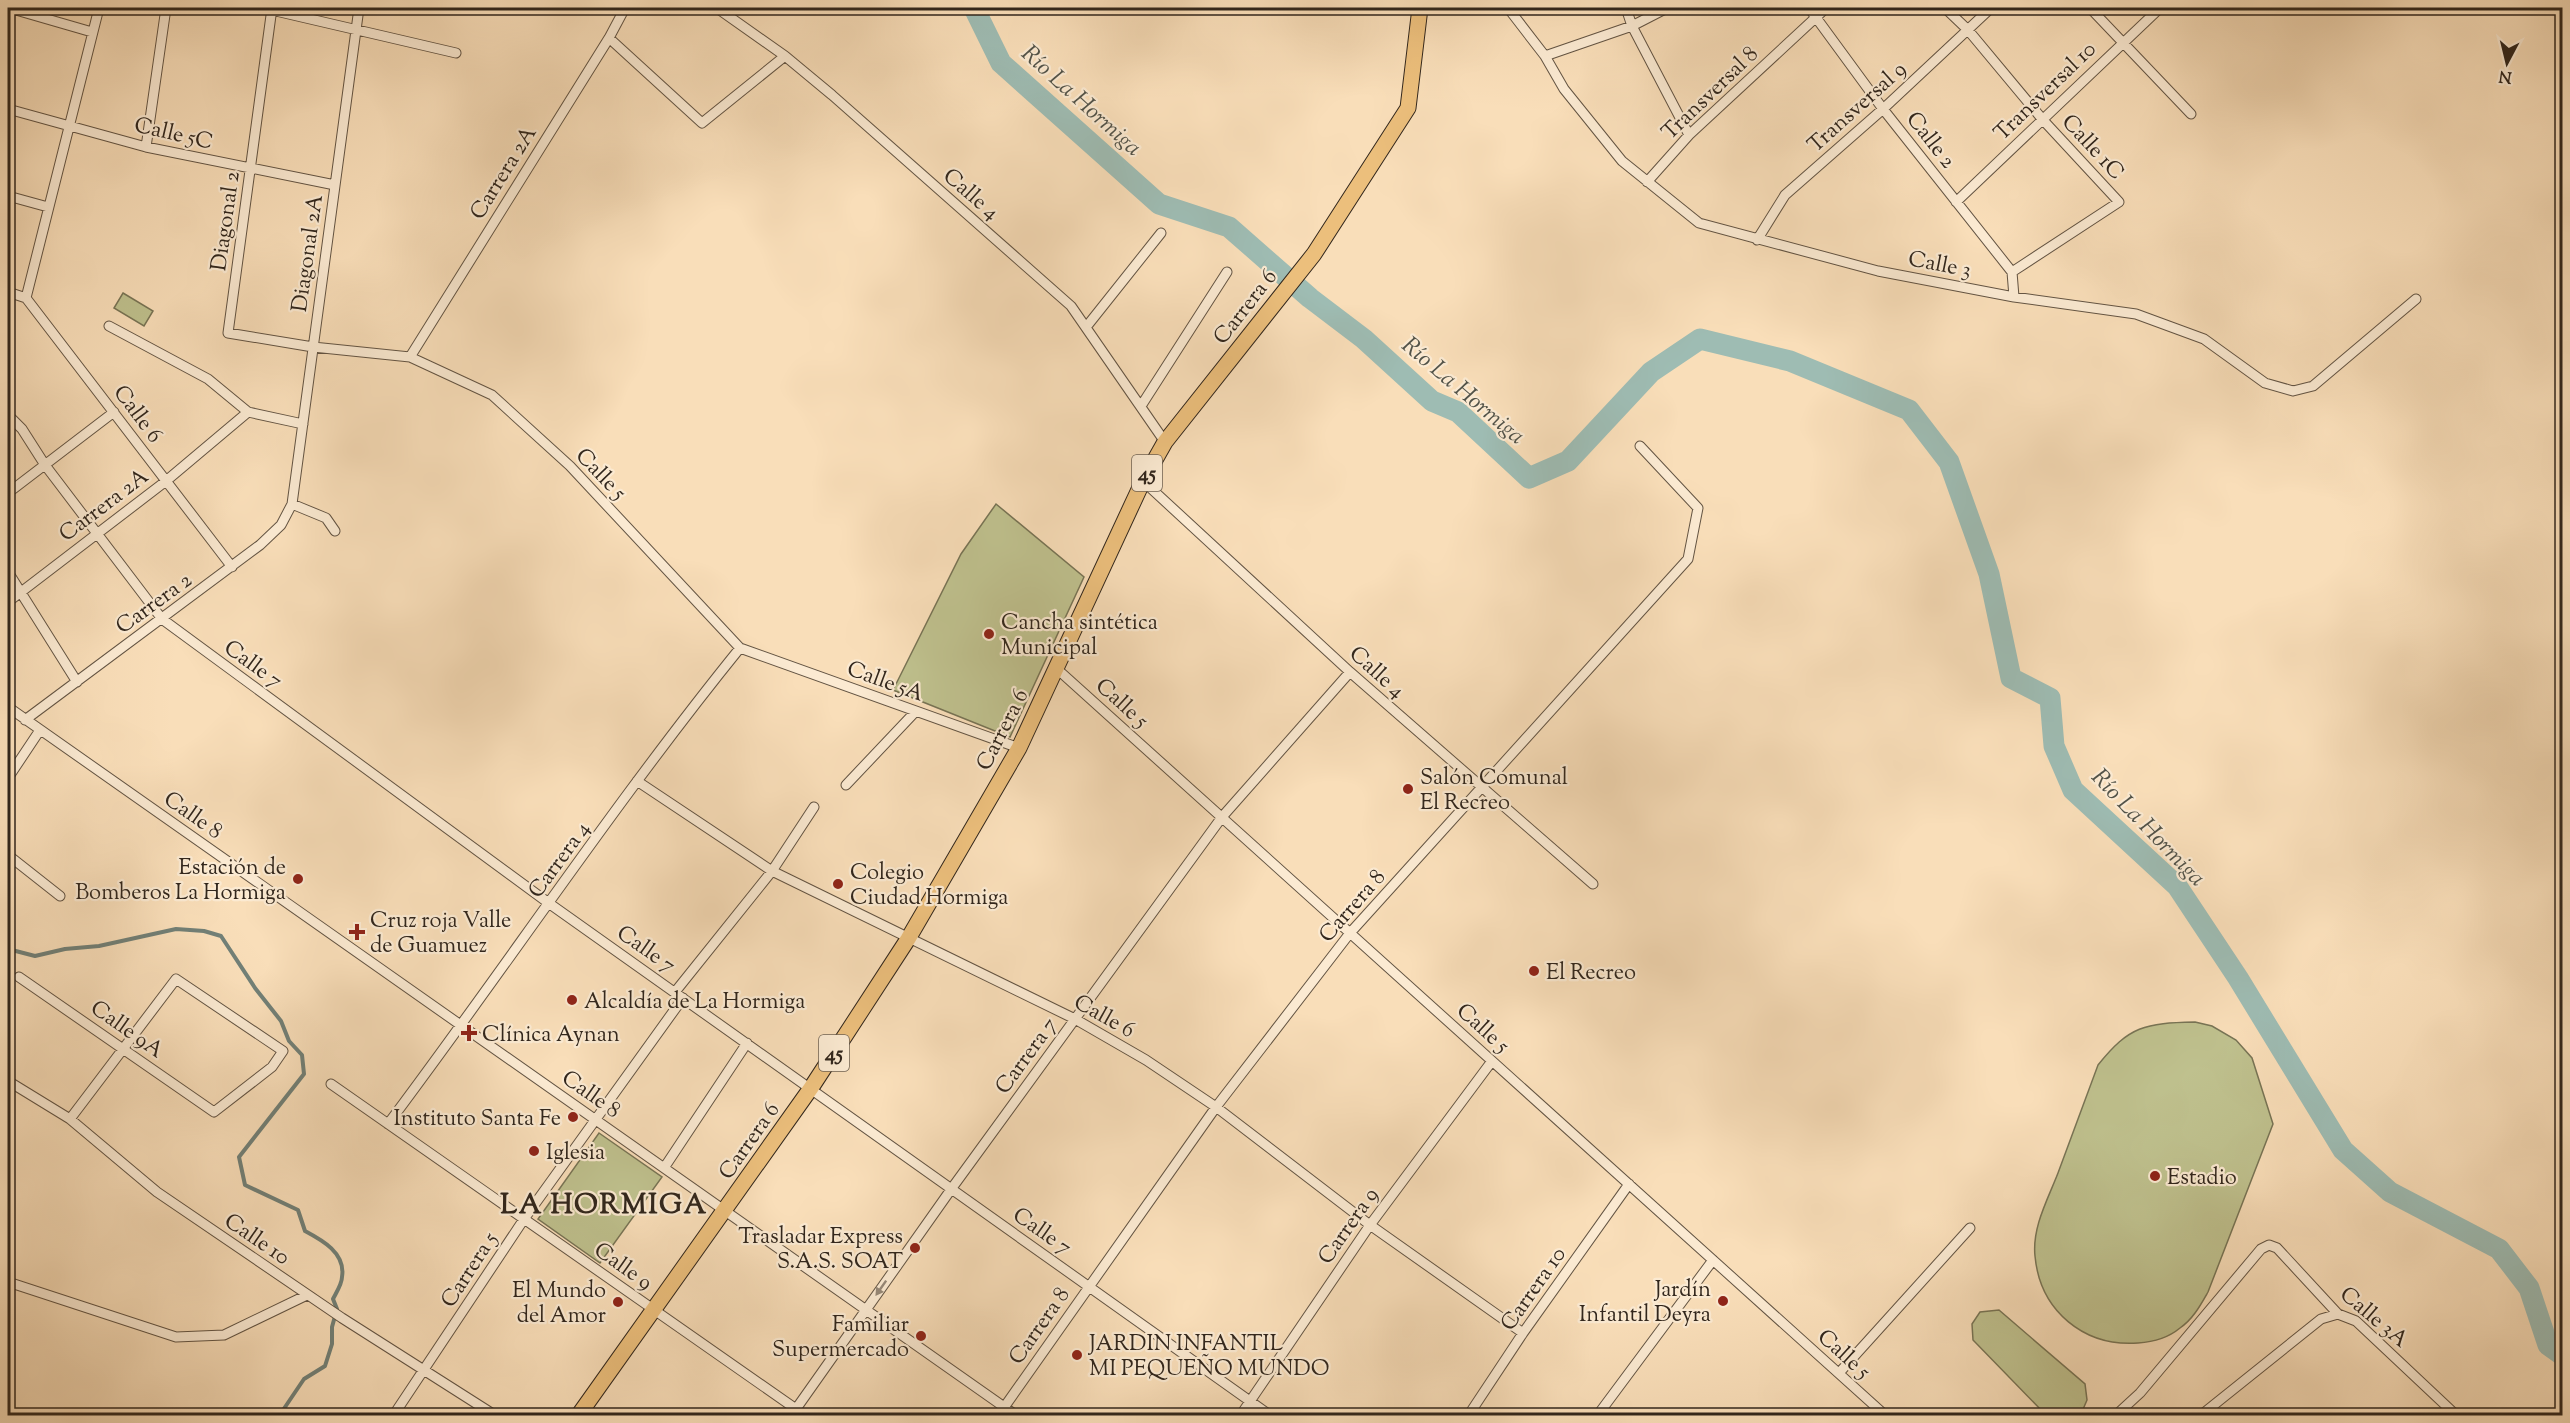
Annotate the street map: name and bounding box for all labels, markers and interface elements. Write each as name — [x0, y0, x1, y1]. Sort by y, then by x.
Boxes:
north arrow — [2477, 33, 2537, 93]
street label: Transversal 10 — [1988, 35, 2104, 149]
water label: Río La Hormiga — [1013, 38, 1149, 165]
street label: Transversal 8 — [1656, 40, 1767, 149]
street label: Transversal 9 — [1802, 55, 1915, 161]
text: N — [2498, 63, 2513, 88]
street label: Calle 2 — [1897, 105, 1962, 176]
street label: Calle 1C — [2053, 108, 2131, 188]
street label: Calle 5C — [131, 110, 216, 159]
street label: Carrera 2A — [463, 120, 546, 227]
street label: Calle 4 — [935, 162, 1005, 229]
street label: Diagonal 2 — [204, 169, 250, 273]
street label: Diagonal 2A — [285, 192, 333, 314]
street label: Calle 3 — [1905, 244, 1974, 288]
street label: Carrera 6 — [1207, 263, 1286, 352]
water label: Río La Hormiga — [1394, 330, 1532, 453]
street label: Calle 6 — [104, 379, 169, 451]
street label: Calle 5 — [567, 442, 633, 509]
road number: 45 — [1132, 455, 1162, 491]
street label: Carrera 2A — [53, 462, 157, 551]
street label: Carrera 2 — [110, 566, 200, 643]
place label: Cancha sintética Municipal — [1001, 608, 1158, 665]
marker: Cancha sintética Municipal — [982, 627, 996, 641]
street label: Calle 7 — [216, 633, 288, 698]
street label: Calle 4 — [1341, 639, 1411, 707]
street label: Calle 5A — [842, 654, 928, 712]
street label: Calle 5 — [1087, 672, 1155, 737]
street label: Carrera 6 — [969, 684, 1038, 777]
water label: Río La Hormiga — [2083, 762, 2213, 895]
place label: Salón Comunal El Recreo — [1420, 763, 1568, 820]
marker: Salón Comunal El Recreo — [1401, 782, 1415, 796]
street label: Calle 8 — [156, 785, 228, 848]
street label: Carrera 4 — [522, 816, 599, 906]
place label: Estación de Bomberos La Hormiga — [75, 853, 286, 910]
place label: Colegio Ciudad Hormiga — [850, 858, 1009, 915]
street label: Carrera 8 — [1312, 863, 1394, 951]
marker: Estación de Bomberos La Hormiga — [291, 872, 305, 886]
marker: Colegio Ciudad Hormiga — [831, 877, 845, 891]
place label: Cruz roja Valle de Guamuez — [370, 906, 511, 963]
street label: Calle 7 — [609, 919, 681, 982]
marker: Cruz roja Valle de Guamuez — [348, 923, 366, 941]
place label: El Recreo — [1546, 958, 1636, 990]
marker: El Recreo — [1527, 964, 1541, 978]
place label: Alcaldía de La Hormiga — [584, 987, 805, 1019]
street label: Calle 6 — [1067, 988, 1140, 1047]
marker: Alcaldía de La Hormiga — [565, 993, 579, 1007]
street label: Calle 9A — [83, 994, 170, 1067]
street label: Calle 5 — [1448, 997, 1516, 1062]
street label: Carrera 7 — [989, 1012, 1066, 1102]
place label: Clínica Aynan — [482, 1020, 620, 1052]
marker: Clínica Aynan — [460, 1024, 478, 1042]
road number: 45 — [819, 1035, 849, 1071]
street label: Calle 8 — [554, 1064, 626, 1127]
street label: Carrera 6 — [712, 1096, 789, 1187]
place label: Instituto Santa Fe — [394, 1104, 561, 1136]
marker: Instituto Santa Fe — [566, 1110, 580, 1124]
place label: Iglesia — [546, 1138, 605, 1170]
marker: Iglesia — [527, 1144, 541, 1158]
place label: Estadio — [2167, 1163, 2237, 1195]
marker: Estadio — [2148, 1169, 2162, 1183]
street label: Carrera 9 — [1311, 1182, 1388, 1272]
district label: LA HORMIGA — [500, 1186, 708, 1226]
street label: Calle 7 — [1005, 1201, 1077, 1264]
street label: Calle 10 — [217, 1207, 296, 1274]
place label: Trasladar Express S.A.S. SOAT — [738, 1222, 904, 1279]
street label: Carrera 5 — [434, 1226, 507, 1315]
street label: Calle 9 — [586, 1236, 658, 1299]
marker: Trasladar Express S.A.S. SOAT — [908, 1241, 922, 1255]
street label: Carrera 10 — [1494, 1241, 1575, 1338]
place label: Jardín Infantil Deyra — [1579, 1275, 1711, 1332]
place label: El Mundo del Amor — [512, 1276, 606, 1333]
one-way arrow — [876, 1280, 888, 1295]
street label: Calle 3A — [2332, 1280, 2415, 1357]
street label: Carrera 8 — [1002, 1281, 1079, 1372]
marker: Jardín Infantil Deyra — [1716, 1294, 1730, 1308]
marker: El Mundo del Amor — [611, 1295, 625, 1309]
place label: Familiar Supermercado — [772, 1310, 909, 1367]
street label: Calle 5 — [1809, 1323, 1877, 1388]
marker: Familiar Supermercado — [914, 1329, 928, 1343]
place label: JARDIN INFANTIL MI PEQUEÑO MUNDO — [1088, 1329, 1329, 1386]
marker: JARDIN INFANTIL MI PEQUEÑO MUNDO — [1070, 1348, 1084, 1362]

